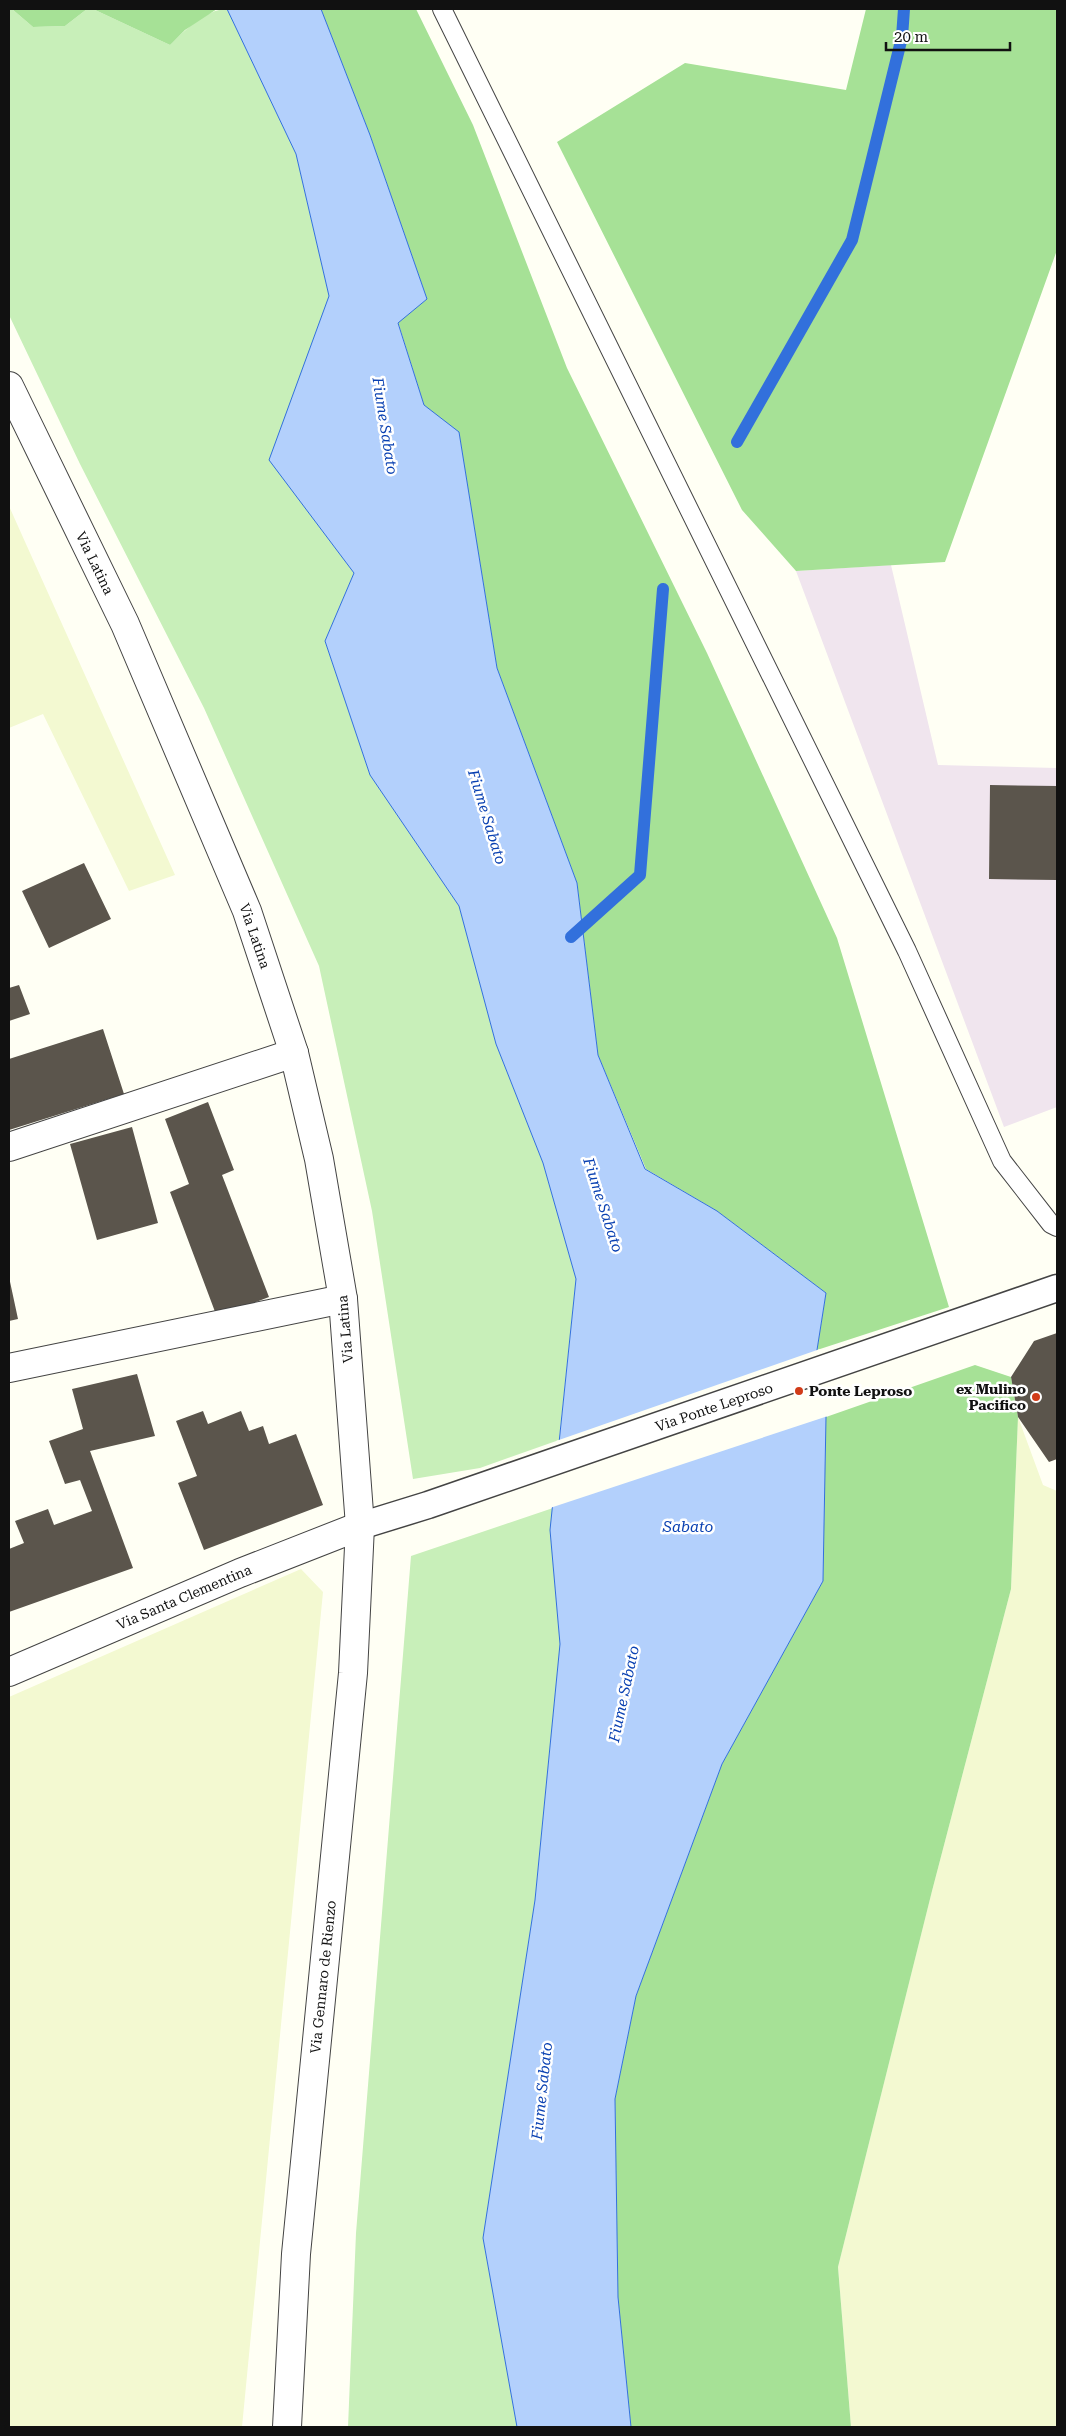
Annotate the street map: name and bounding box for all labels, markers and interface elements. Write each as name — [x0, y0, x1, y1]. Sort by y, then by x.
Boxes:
scale bar — [886, 20, 1010, 52]
text: 20 m — [894, 28, 929, 46]
water label: Fiume Sabato — [368, 375, 402, 476]
street label: Via Latina — [73, 529, 117, 597]
water label: Fiume Sabato — [464, 766, 510, 867]
street label: Via Latina — [236, 901, 274, 971]
water label: Fiume Sabato — [579, 1155, 627, 1255]
street label: Via Latina — [334, 1294, 356, 1364]
street label: Via Ponte Leproso — [653, 1379, 775, 1435]
place label: ex Mulino Pacifico — [956, 1381, 1026, 1413]
place label: Ponte Leproso — [809, 1383, 912, 1399]
marker: Ponte Leproso — [793, 1385, 805, 1397]
marker: ex Mulino Pacifico — [1030, 1391, 1042, 1403]
water label: Sabato — [662, 1518, 713, 1536]
street label: Via Santa Clementina — [114, 1561, 254, 1633]
water label: Fiume Sabato — [605, 1644, 643, 1745]
street label: Via Gennaro de Rienzo — [307, 1900, 339, 2054]
water label: Fiume Sabato — [528, 2041, 556, 2142]

